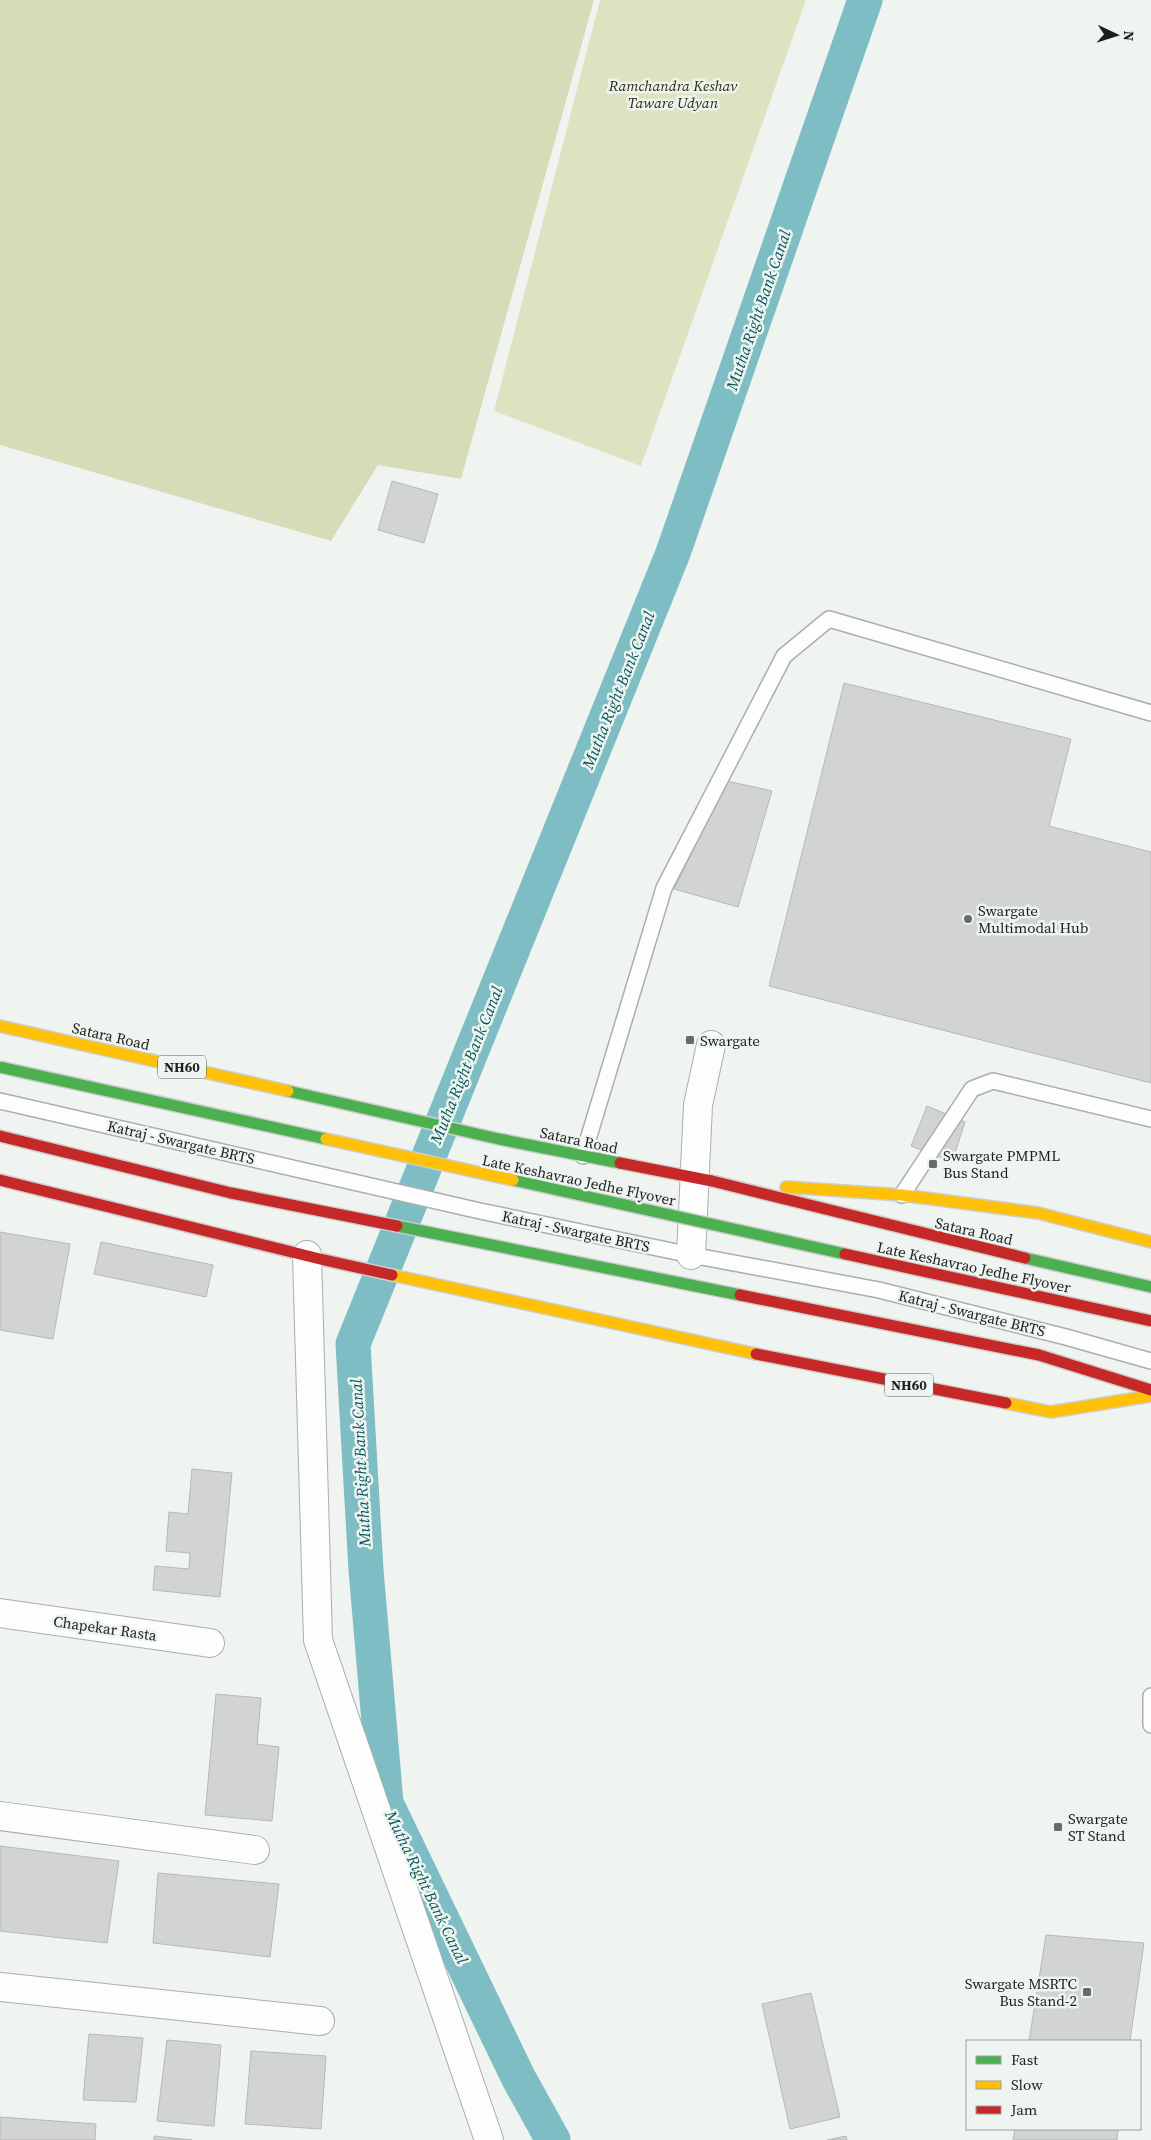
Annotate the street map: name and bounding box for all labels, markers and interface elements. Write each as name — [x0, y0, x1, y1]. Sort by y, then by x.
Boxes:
north arrow — [1091, 10, 1141, 60]
text: N — [1119, 30, 1139, 42]
park label: Ramchandra Keshav Taware Udyan — [608, 75, 738, 113]
water label: Mutha Right Bank Canal — [720, 226, 796, 394]
water label: Mutha Right Bank Canal — [576, 607, 660, 773]
place label: Swargate Multimodal Hub — [978, 900, 1088, 938]
marker: Swargate Multimodal Hub — [962, 913, 974, 925]
water label: Mutha Right Bank Canal — [424, 982, 508, 1148]
street label: Satara Road — [70, 1017, 152, 1055]
place label: Swargate — [700, 1030, 760, 1051]
marker: Swargate — [684, 1034, 696, 1046]
road number: NH60 — [158, 1056, 206, 1078]
street label: Katraj - Swargate BRTS — [105, 1115, 257, 1169]
street label: Satara Road — [538, 1122, 620, 1159]
place label: Swargate PMPML Bus Stand — [943, 1145, 1060, 1183]
street label: Late Keshavrao Jedhe Flyover — [480, 1149, 678, 1211]
marker: Swargate PMPML Bus Stand — [927, 1158, 939, 1170]
street label: Katraj - Swargate BRTS — [500, 1205, 652, 1257]
street label: Satara Road — [933, 1212, 1015, 1250]
street label: Late Keshavrao Jedhe Flyover — [875, 1236, 1073, 1298]
street label: Katraj - Swargate BRTS — [896, 1285, 1048, 1341]
road number: NH60 — [885, 1374, 933, 1396]
water label: Mutha Right Bank Canal — [345, 1378, 375, 1548]
street label: Chapekar Rasta — [52, 1610, 158, 1646]
water label: Mutha Right Bank Canal — [380, 1806, 474, 1968]
place label: Swargate ST Stand — [1068, 1808, 1128, 1846]
marker: Swargate ST Stand — [1052, 1821, 1064, 1833]
place label: Swargate MSRTC Bus Stand-2 — [965, 1973, 1077, 2011]
marker: Swargate MSRTC Bus Stand-2 — [1081, 1986, 1093, 1998]
legend — [966, 2040, 1141, 2130]
text: Fast — [1011, 2049, 1038, 2070]
text: Slow — [1011, 2074, 1043, 2095]
text: Jam — [1010, 2099, 1038, 2120]

